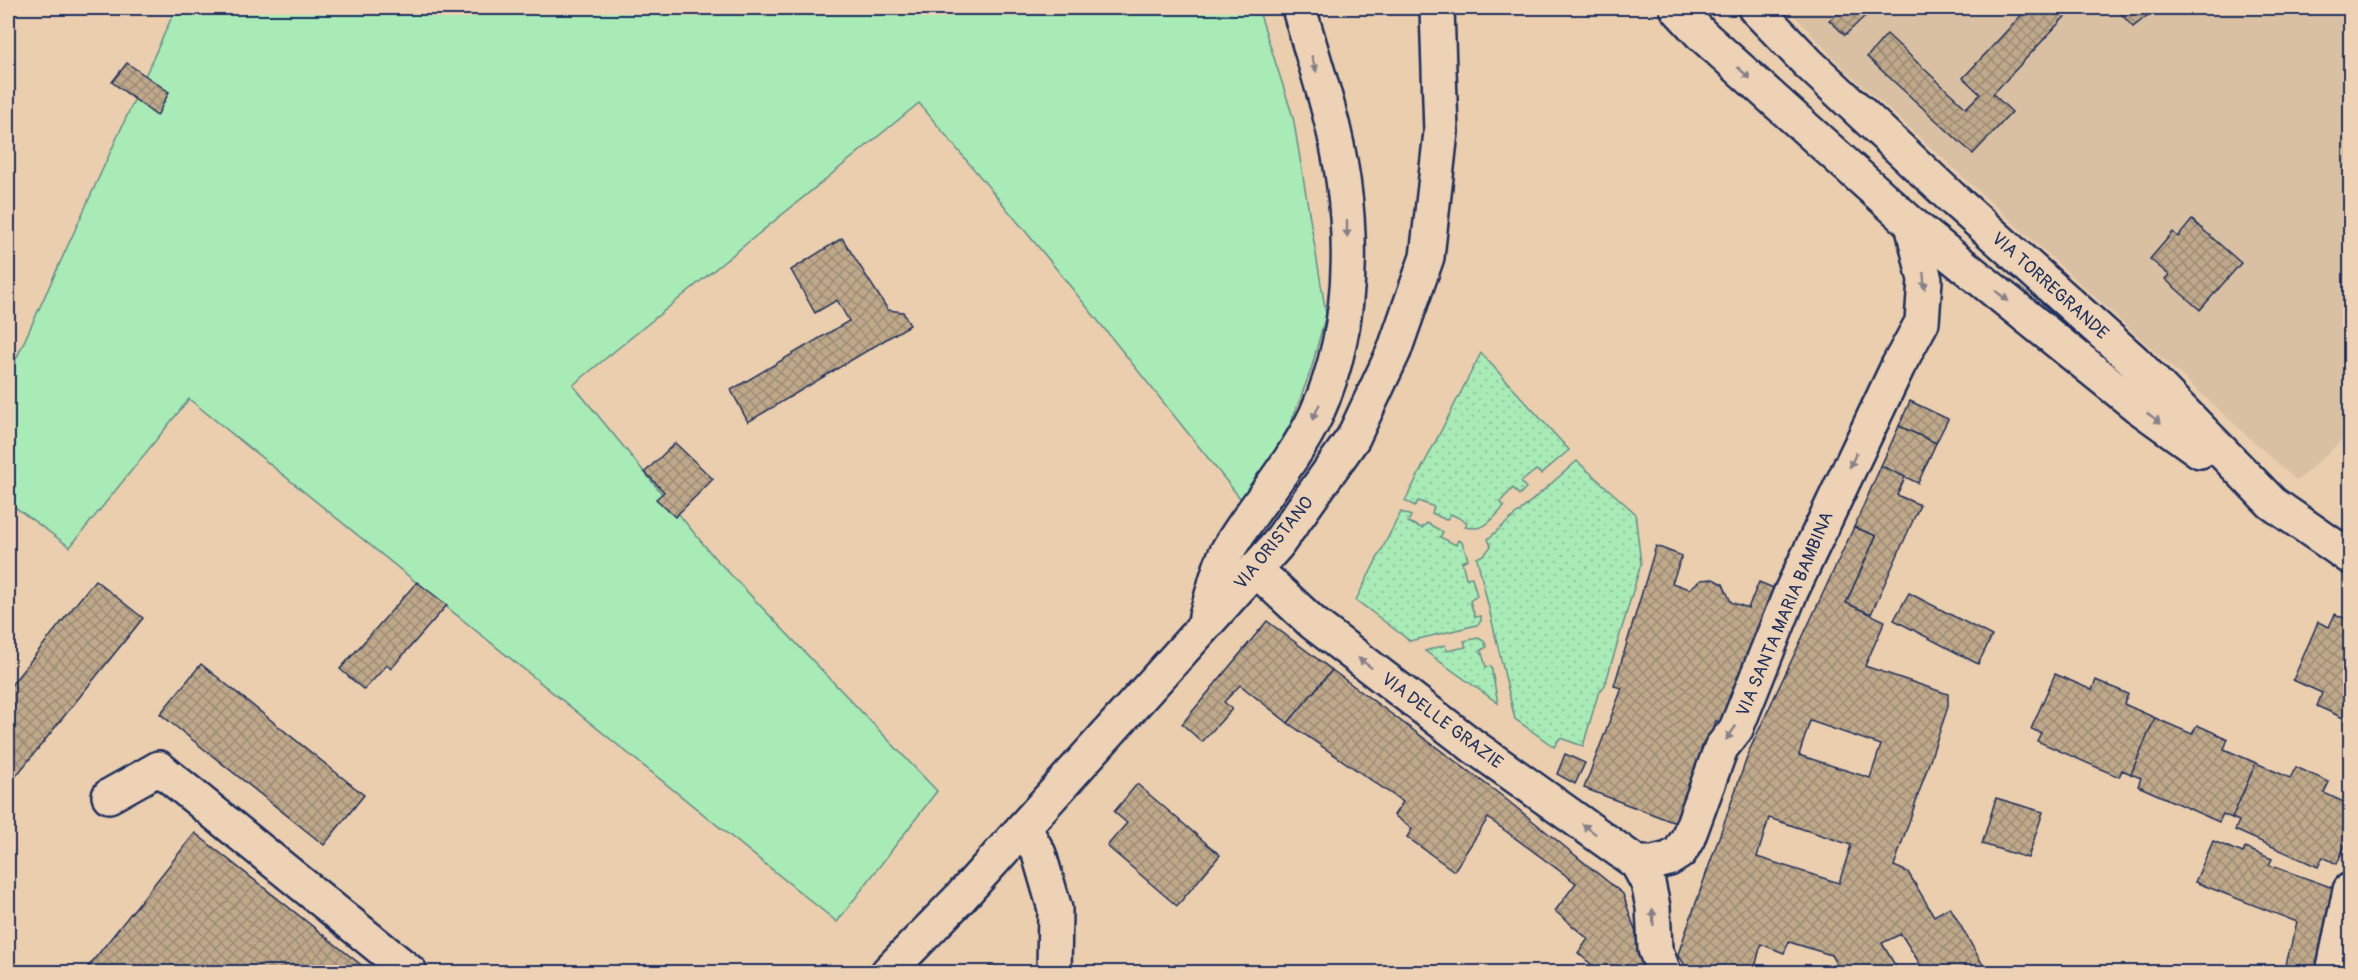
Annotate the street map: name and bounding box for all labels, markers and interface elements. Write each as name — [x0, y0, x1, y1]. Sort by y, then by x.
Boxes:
one-way arrow — [1310, 55, 1319, 73]
one-way arrow — [1737, 66, 1752, 80]
one-way arrow — [1342, 220, 1352, 239]
street label: VIA TORREGRANDE — [1987, 227, 2113, 345]
one-way arrow — [1919, 272, 1928, 291]
one-way arrow — [1994, 290, 2010, 303]
one-way arrow — [1311, 403, 1321, 421]
one-way arrow — [2146, 412, 2162, 424]
one-way arrow — [1849, 451, 1858, 468]
street label: VIA ORISTANO — [1229, 492, 1319, 594]
street label: VIA SANTA MARIA BAMBINA — [1731, 508, 1839, 720]
one-way arrow — [1358, 657, 1374, 669]
street label: VIA DELLE GRAZIE — [1377, 668, 1507, 774]
one-way arrow — [1725, 725, 1737, 741]
one-way arrow — [1582, 823, 1598, 835]
one-way arrow — [1649, 907, 1658, 926]

